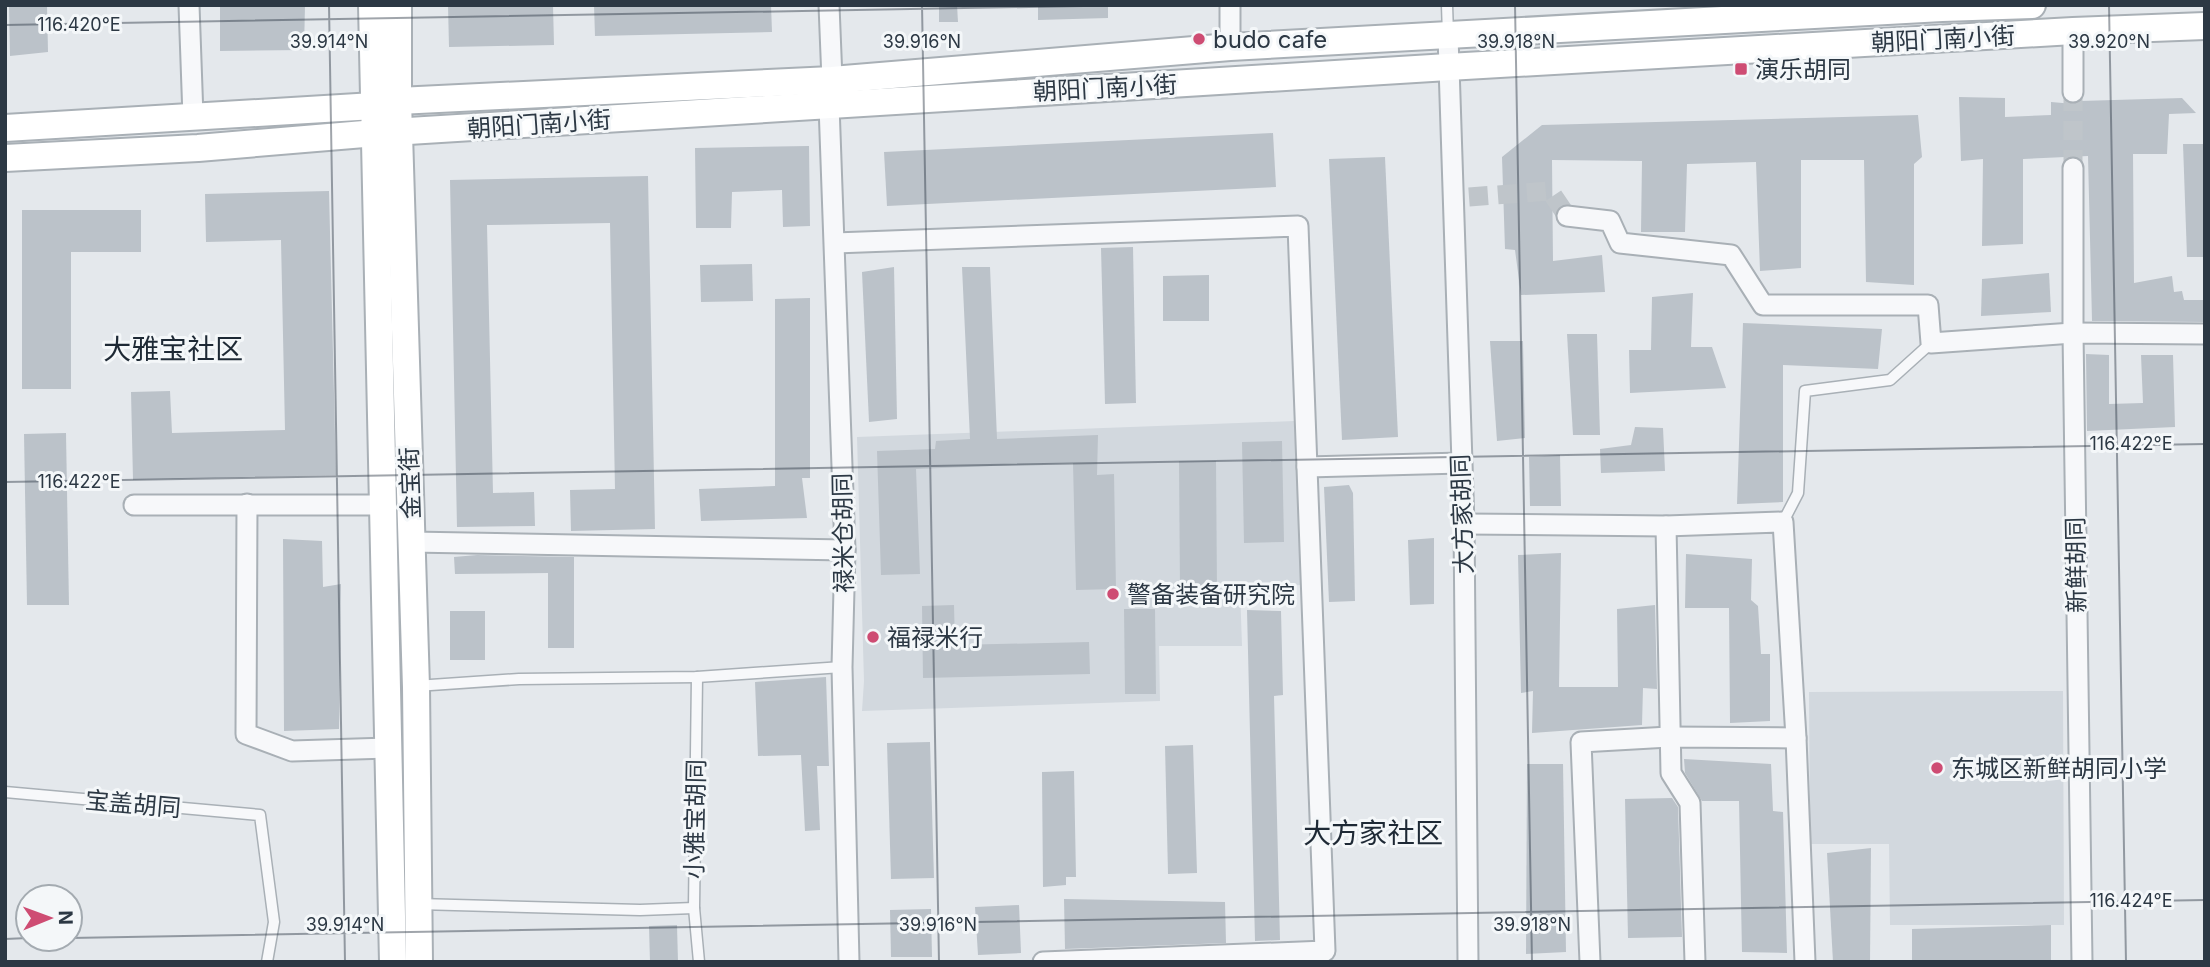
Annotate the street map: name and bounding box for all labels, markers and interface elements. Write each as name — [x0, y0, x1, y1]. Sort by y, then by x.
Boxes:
text: 116.420°E — [37, 14, 121, 35]
street label: 朝阳门南小街 — [1870, 21, 2016, 57]
place label: budo cafe — [1213, 25, 1327, 54]
text: 39.914°N — [290, 31, 368, 52]
text: 39.916°N — [883, 31, 961, 52]
marker: budo cafe — [1191, 31, 1207, 47]
text: 39.918°N — [1477, 31, 1555, 52]
text: 39.920°N — [2068, 31, 2150, 52]
place label: 演乐胡同 — [1755, 55, 1851, 84]
marker: 演乐胡同 — [1733, 61, 1749, 77]
street label: 朝阳门南小街 — [1032, 70, 1178, 106]
street label: 朝阳门南小街 — [466, 105, 612, 143]
district label: 大雅宝社区 — [103, 332, 243, 366]
text: 116.422°E — [2090, 433, 2173, 454]
street label: 金宝街 — [394, 447, 426, 519]
street label: 大方家胡同 — [1445, 454, 1479, 574]
text: 116.422°E — [38, 471, 121, 492]
street label: 禄米仓胡同 — [827, 473, 859, 593]
street label: 新鲜胡同 — [2061, 517, 2091, 613]
place label: 警备装备研究院 — [1127, 580, 1295, 609]
marker: 警备装备研究院 — [1105, 586, 1121, 602]
place label: 福禄米行 — [887, 623, 983, 652]
marker: 福禄米行 — [865, 629, 881, 645]
place label: 东城区新鲜胡同小学 — [1951, 754, 2167, 783]
street label: 小雅宝胡同 — [679, 759, 711, 879]
marker: 东城区新鲜胡同小学 — [1929, 760, 1945, 776]
street label: 宝盖胡同 — [84, 785, 182, 823]
district label: 大方家社区 — [1303, 816, 1443, 850]
north arrow — [14, 883, 84, 953]
text: 116.424°E — [2089, 890, 2173, 911]
text: N — [54, 910, 77, 925]
text: 39.914°N — [306, 914, 384, 935]
text: 39.916°N — [899, 914, 977, 935]
text: 39.918°N — [1493, 914, 1571, 935]

